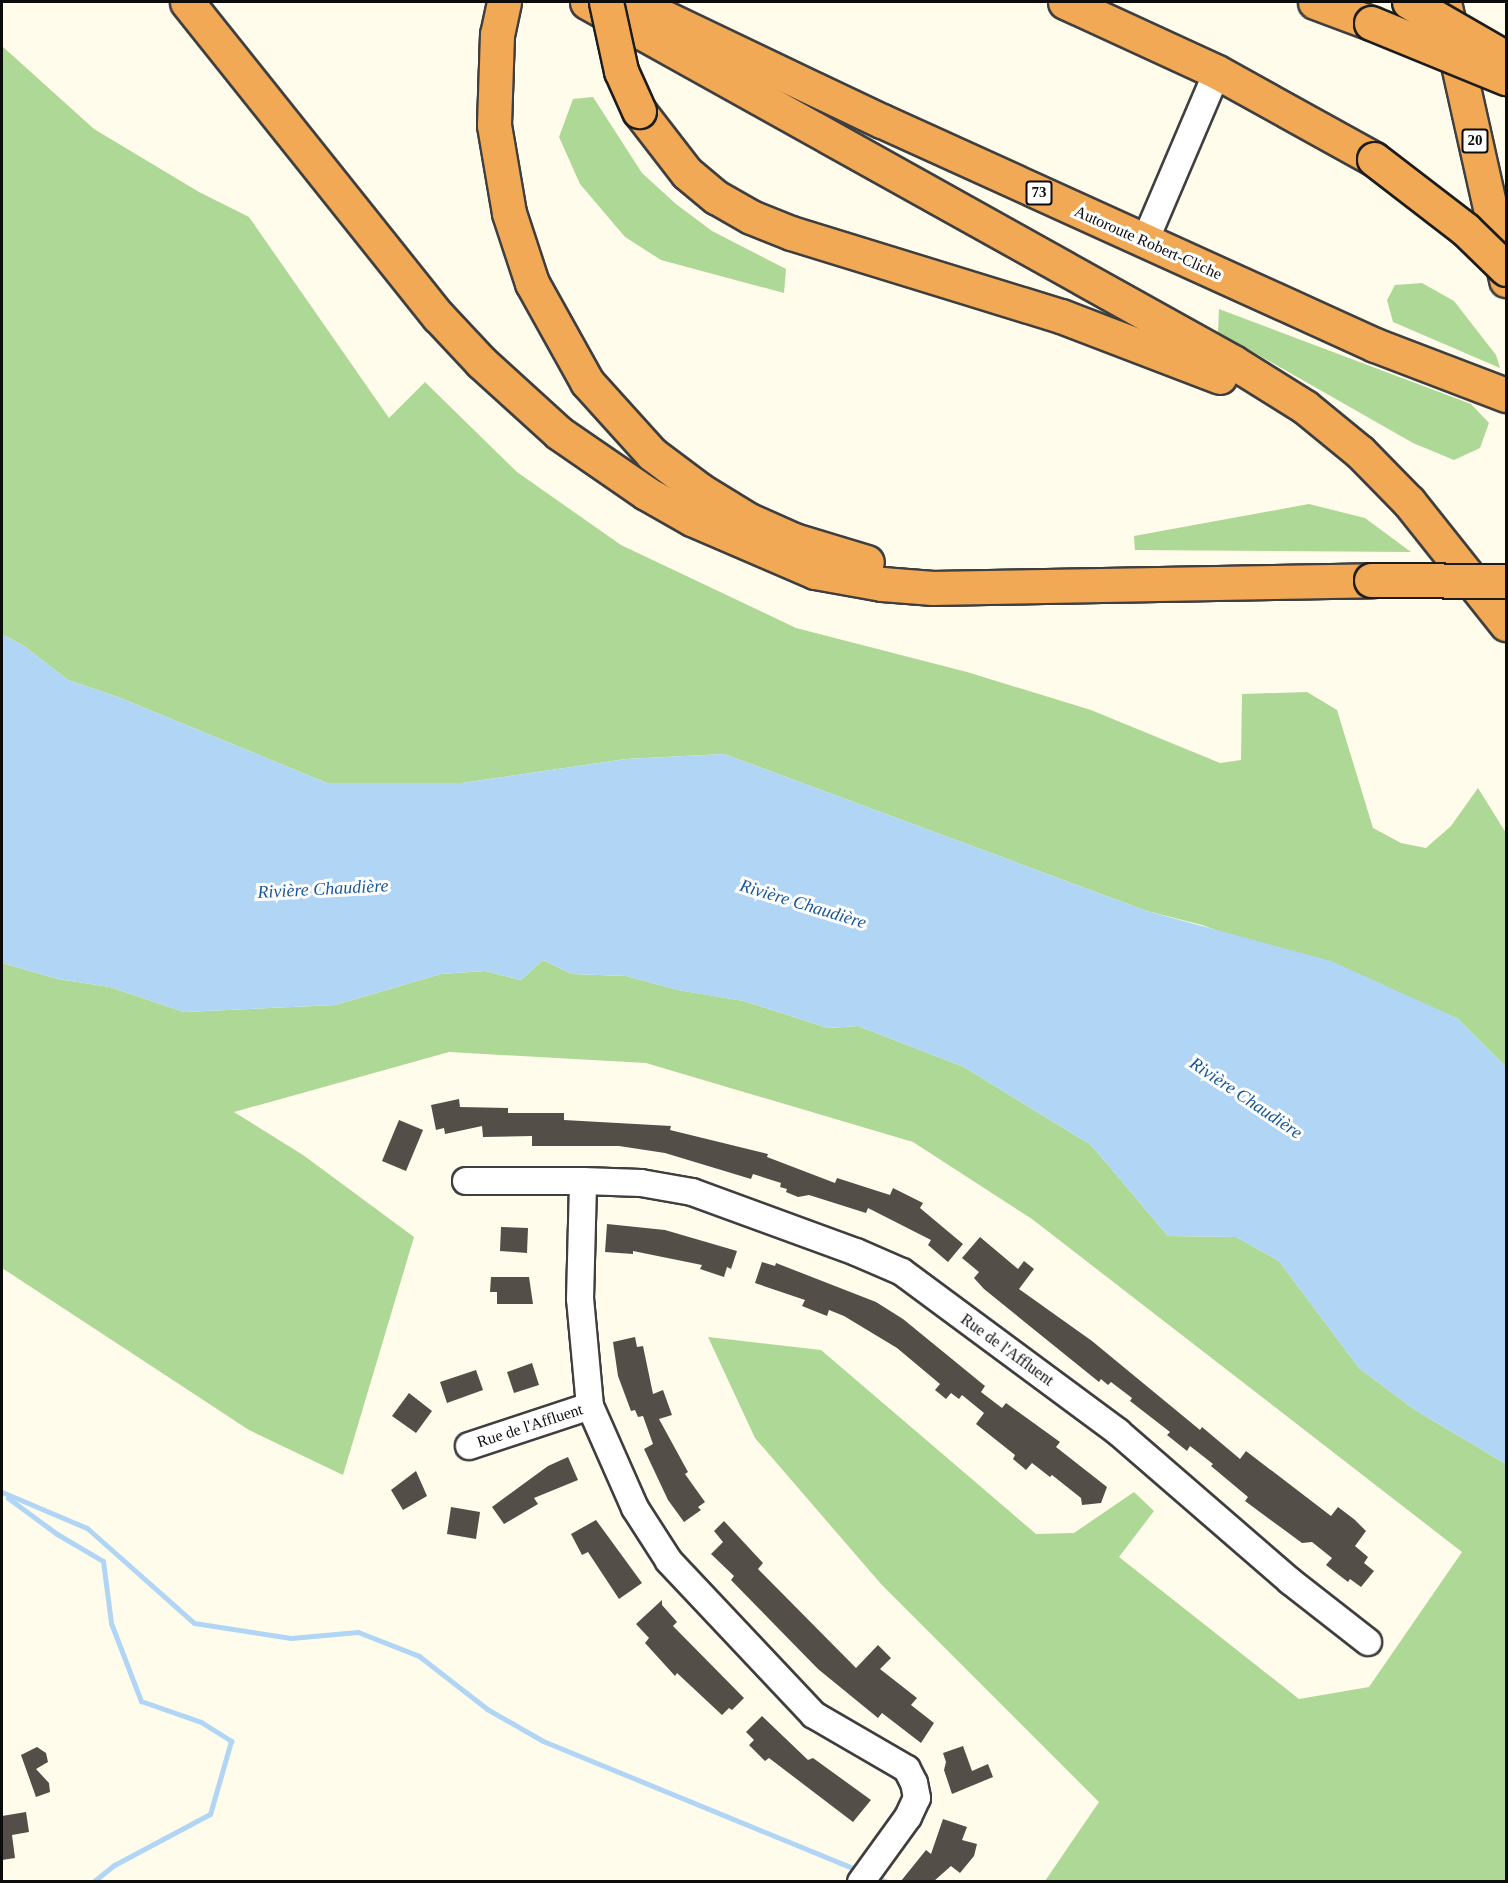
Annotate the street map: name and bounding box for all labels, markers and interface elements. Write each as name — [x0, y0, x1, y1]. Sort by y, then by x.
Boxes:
road number: 20 — [1462, 129, 1488, 153]
road number: 73 — [1026, 181, 1052, 205]
street label: Autoroute Robert-Cliche — [1071, 202, 1225, 284]
water label: Rivière Chaudière — [257, 875, 389, 903]
water label: Rivière Chaudière — [737, 875, 869, 933]
water label: Rivière Chaudière — [1186, 1052, 1306, 1144]
street label: Rue de l'Affluent — [957, 1310, 1057, 1390]
street label: Rue de l'Affluent — [475, 1400, 585, 1452]

